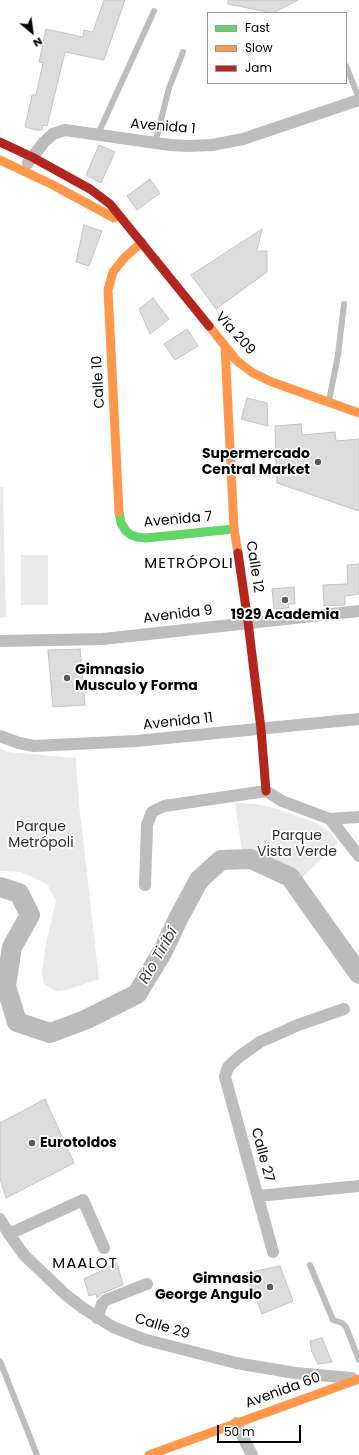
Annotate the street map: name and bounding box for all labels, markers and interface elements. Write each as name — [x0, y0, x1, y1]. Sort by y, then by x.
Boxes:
north arrow — [12, 12, 52, 52]
legend — [207, 12, 347, 84]
text: Fast — [245, 19, 270, 36]
text: N — [30, 33, 45, 51]
text: Slow — [245, 39, 273, 56]
text: Jam — [245, 59, 272, 76]
street label: Avenida 1 — [130, 116, 196, 138]
street label: Vía 209 — [211, 309, 259, 359]
street label: Calle 10 — [89, 355, 109, 409]
place label: Supermercado Central Market — [202, 446, 310, 478]
marker: Supermercado Central Market — [313, 457, 323, 467]
street label: Avenida 7 — [143, 509, 213, 531]
street label: Calle 12 — [242, 540, 266, 594]
district label: METRÓPOLI — [144, 555, 234, 573]
marker: 1929 Academia — [280, 595, 290, 605]
street label: Avenida 9 — [142, 602, 214, 628]
place label: 1929 Academia — [231, 607, 339, 623]
place label: Gimnasio Musculo y Forma — [75, 662, 198, 694]
marker: Gimnasio Musculo y Forma — [62, 673, 72, 683]
street label: Avenida 11 — [142, 710, 214, 734]
park label: Parque Metrópoli — [8, 819, 74, 852]
park label: Parque Vista Verde — [257, 828, 337, 860]
water label: Río Tiribí — [136, 925, 182, 987]
street label: Calle 27 — [247, 1126, 277, 1184]
place label: Eurotoldos — [40, 1135, 117, 1151]
marker: Eurotoldos — [27, 1138, 37, 1148]
district label: MAALOT — [52, 1255, 118, 1273]
place label: Gimnasio George Angulo — [155, 1271, 262, 1304]
marker: Gimnasio George Angulo — [265, 1282, 275, 1292]
street label: Calle 29 — [133, 1311, 191, 1343]
street label: Avenida 60 — [243, 1370, 323, 1412]
scale bar — [219, 1417, 303, 1443]
text: 50 m — [224, 1423, 255, 1440]

